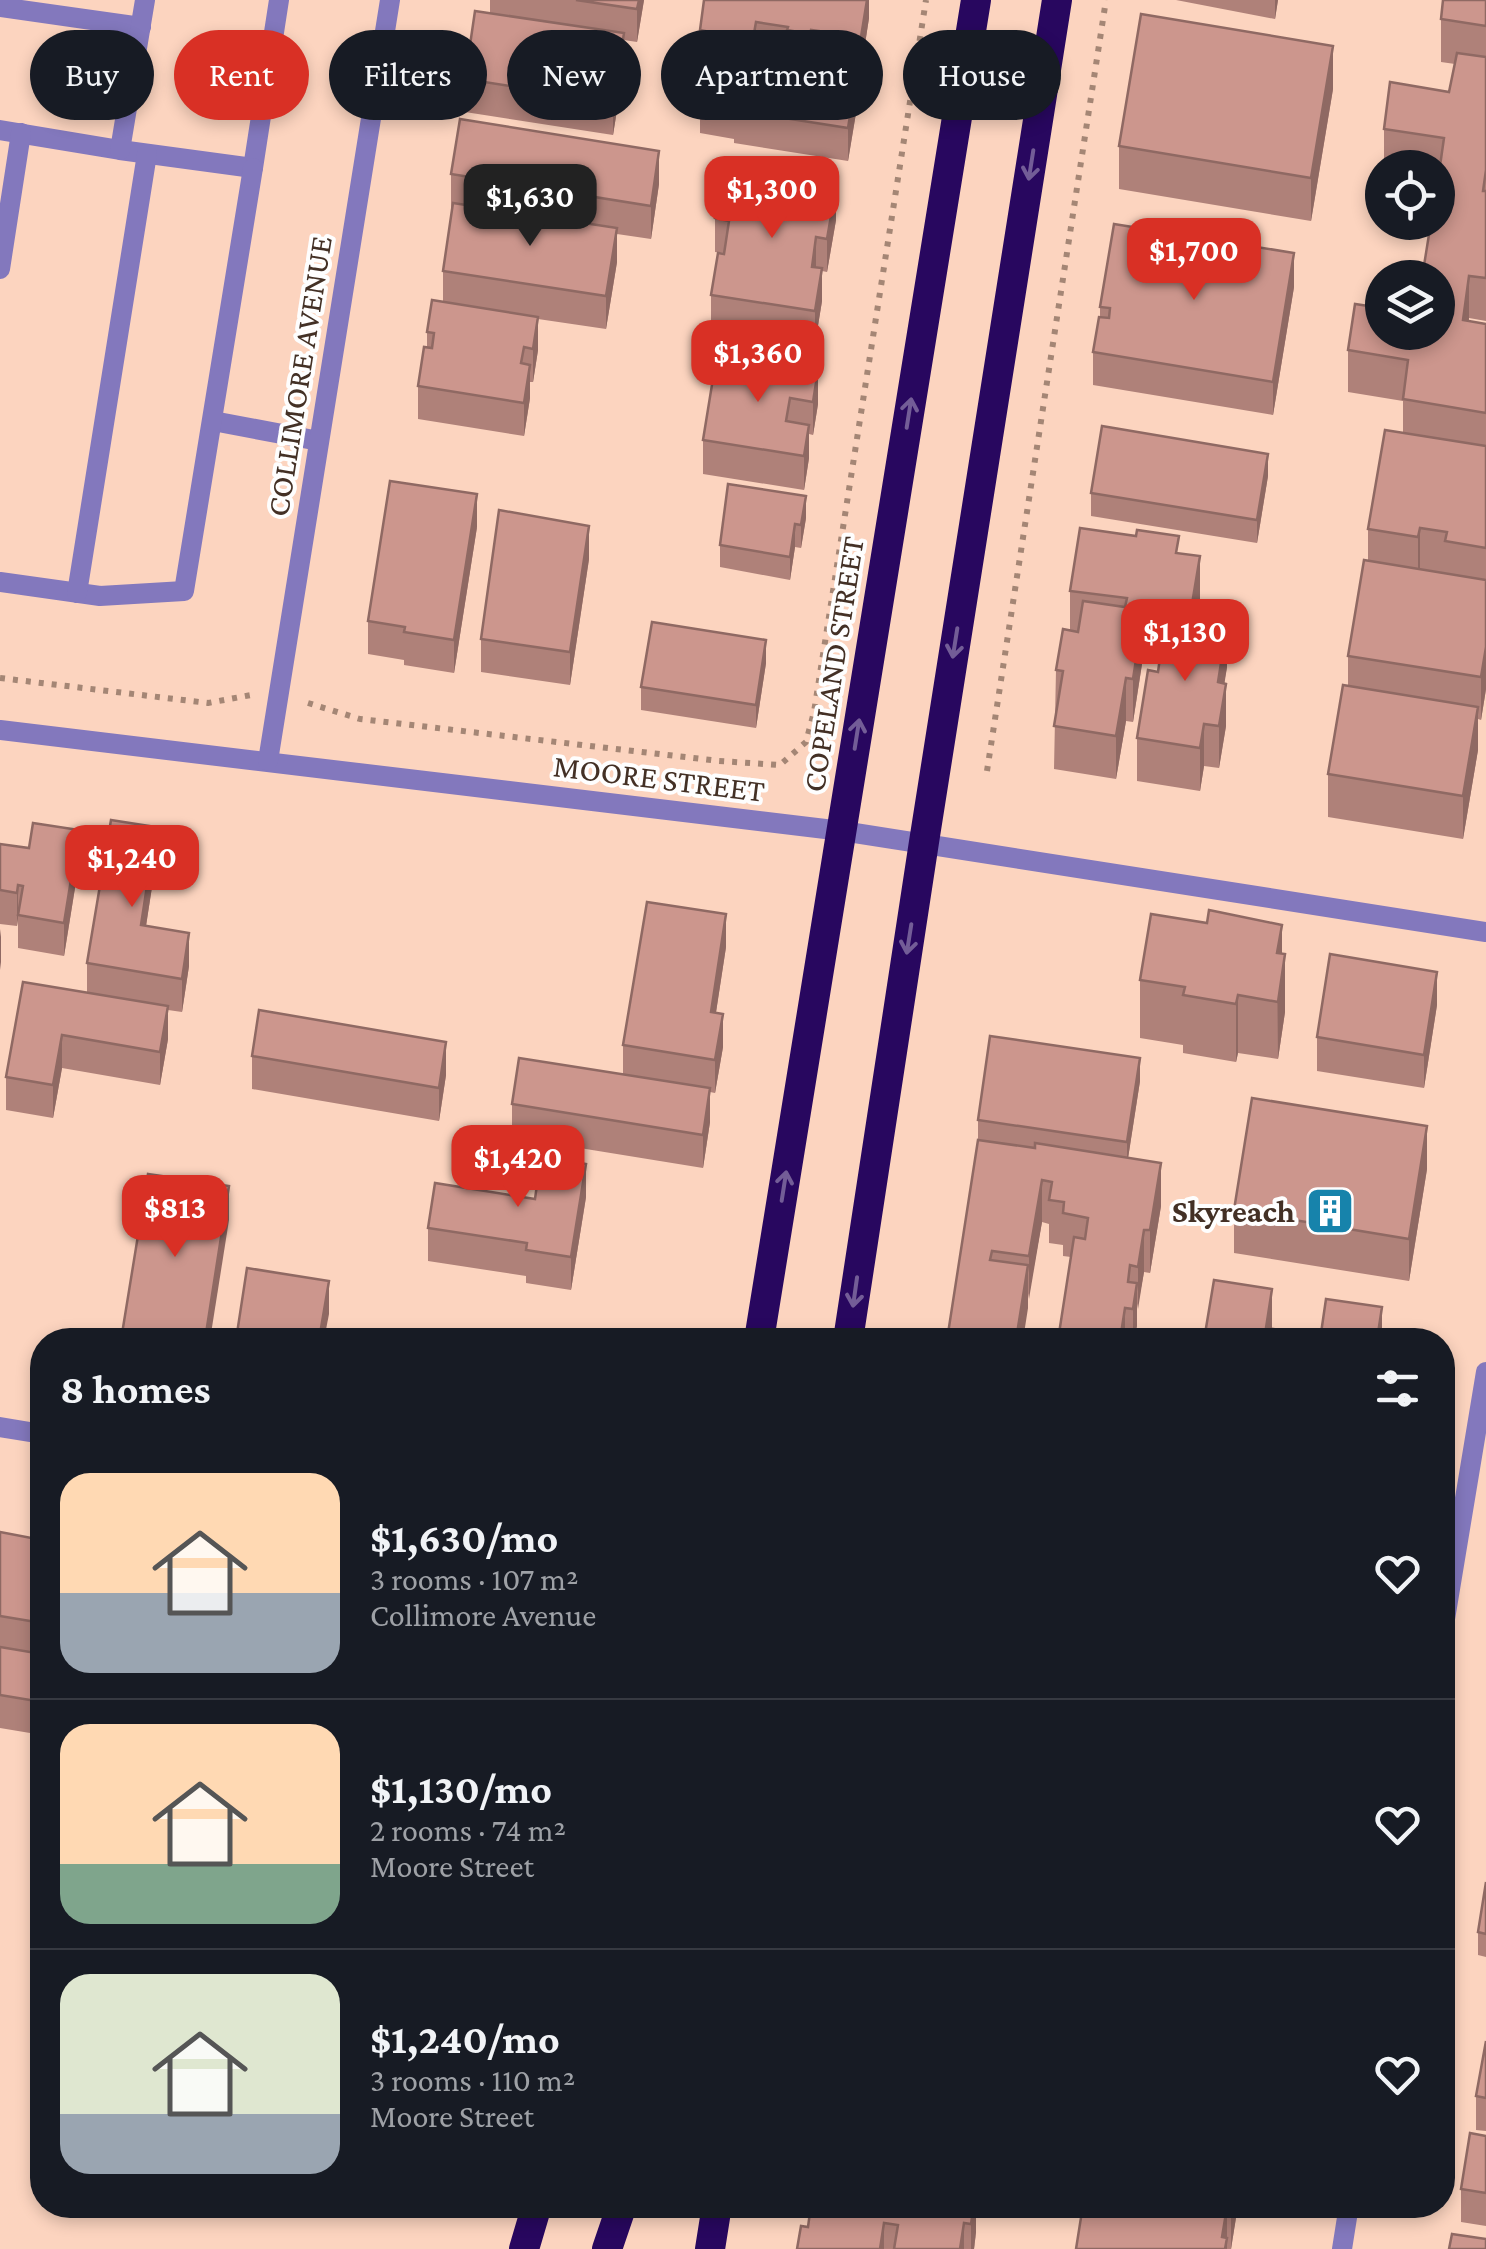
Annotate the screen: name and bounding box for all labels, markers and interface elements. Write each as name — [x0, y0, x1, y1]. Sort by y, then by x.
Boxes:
chip: Buy — [30, 30, 154, 120]
chip: Rent — [174, 30, 309, 120]
chip: Filters — [329, 30, 487, 120]
chip: New — [507, 30, 641, 120]
chip: Apartment — [661, 30, 883, 120]
chip: House — [903, 30, 1061, 120]
one-way arrow — [1021, 149, 1040, 181]
map controls — [1365, 150, 1455, 350]
button: locate — [1365, 150, 1455, 240]
pin: $1,300 — [691, 156, 853, 241]
pin: $1,630 — [449, 164, 611, 249]
text: $1,300 — [726, 170, 818, 206]
text: $1,630 — [486, 178, 574, 214]
pin: $1,700 — [1113, 218, 1275, 303]
text: $1,700 — [1149, 232, 1239, 268]
street label: COLLIMORE AVENUE — [259, 233, 339, 519]
button: layers — [1365, 260, 1455, 350]
pin: $1,360 — [677, 320, 839, 405]
text: $1,360 — [713, 334, 803, 370]
one-way arrow — [901, 398, 919, 430]
street label: COPELAND STREET — [795, 534, 871, 794]
pin: $1,130 — [1104, 599, 1266, 684]
text: $1,130 — [1143, 613, 1227, 649]
one-way arrow — [946, 627, 964, 659]
one-way arrow — [849, 719, 867, 751]
street label: MOORE STREET — [551, 747, 767, 809]
pin: $1,240 — [51, 825, 213, 910]
text: $1,240 — [87, 839, 177, 875]
one-way arrow — [899, 922, 918, 955]
pin: $1,420 — [437, 1125, 599, 1210]
text: $1,420 — [473, 1139, 563, 1175]
one-way arrow — [775, 1171, 794, 1203]
pin: $813 — [116, 1175, 234, 1260]
building icon: Skyreach — [1304, 1185, 1356, 1237]
text: $813 — [144, 1189, 206, 1225]
place label: Skyreach — [1172, 1193, 1295, 1229]
one-way arrow — [846, 1275, 864, 1307]
icon: filters — [1370, 1361, 1425, 1416]
text: 8 homes — [60, 1365, 211, 1412]
icon: home — [140, 1513, 260, 1633]
text: $1,630/mo — [370, 1514, 558, 1561]
icon: heart — [1370, 1546, 1425, 1601]
text: 3 rooms · 107 m² — [370, 1561, 579, 1597]
text: Collimore Avenue — [370, 1597, 596, 1633]
icon: home — [140, 1764, 260, 1884]
text: $1,130/mo — [370, 1765, 552, 1812]
icon: heart — [1370, 1797, 1425, 1852]
text: 2 rooms · 74 m² — [370, 1812, 566, 1848]
text: Moore Street — [370, 1848, 534, 1884]
icon: home — [140, 2014, 260, 2134]
text: $1,240/mo — [370, 2015, 560, 2062]
icon: heart — [1370, 2047, 1425, 2102]
text: 3 rooms · 110 m² — [370, 2062, 575, 2098]
text: Moore Street — [370, 2098, 534, 2134]

